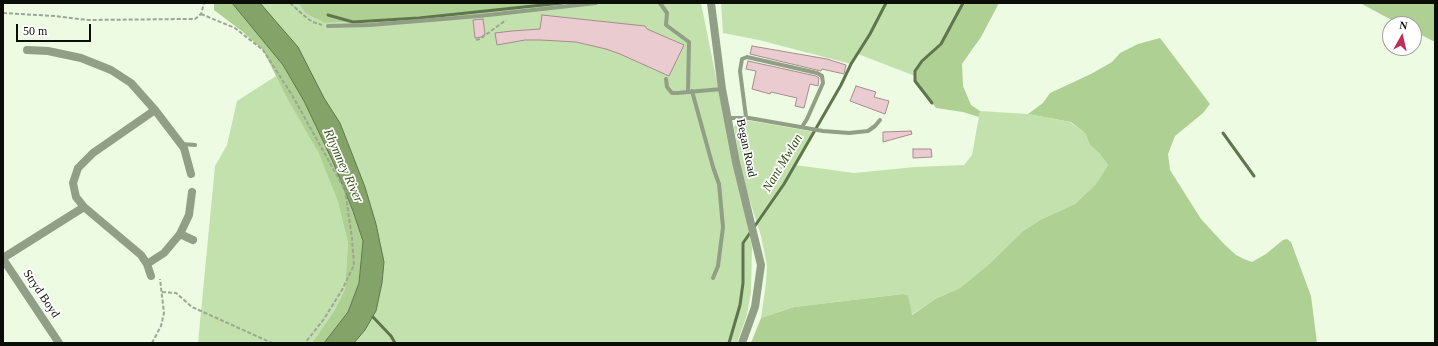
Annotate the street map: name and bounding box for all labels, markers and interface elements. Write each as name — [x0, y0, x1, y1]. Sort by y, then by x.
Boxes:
scale bar — [18, 16, 93, 42]
north arrow — [1382, 16, 1422, 56]
text: N — [1399, 19, 1408, 32]
text: 50 m — [23, 24, 47, 38]
street label: Began Road — [733, 118, 759, 178]
water label: Rhymney River — [320, 127, 366, 205]
water label: Nant Mwlan — [760, 131, 806, 195]
street label: Stryd Boyd — [20, 267, 62, 321]

